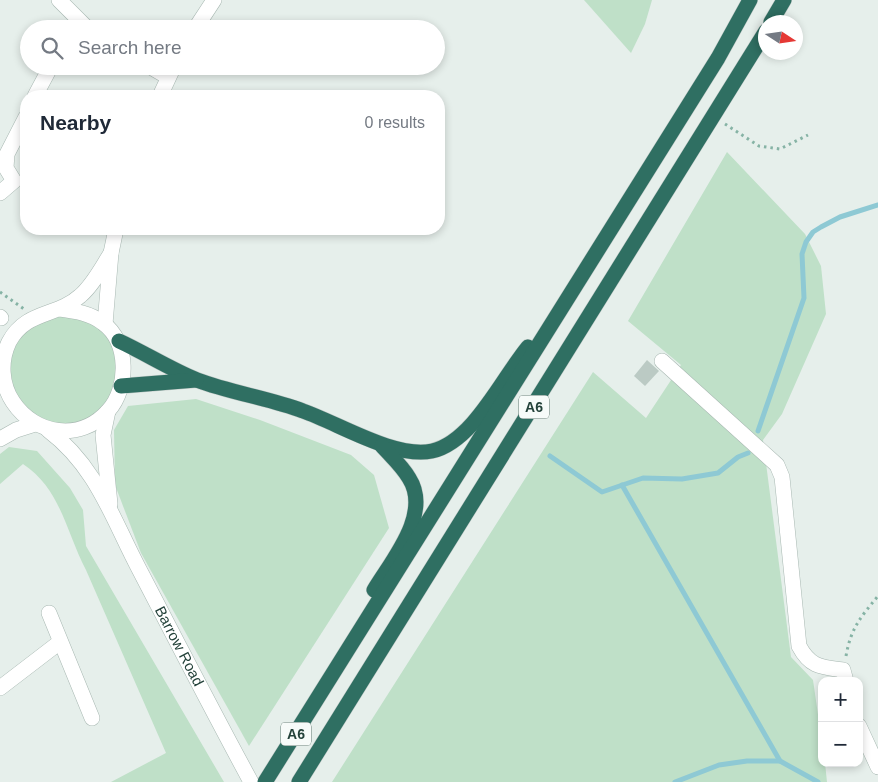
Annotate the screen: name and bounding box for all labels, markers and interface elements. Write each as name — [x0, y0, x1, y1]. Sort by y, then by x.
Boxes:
north arrow — [758, 15, 803, 60]
search box — [20, 20, 445, 75]
icon: search — [38, 34, 66, 62]
text: Search here — [78, 37, 182, 58]
text: Nearby — [40, 111, 111, 134]
text: 0 results — [365, 114, 425, 131]
road number: A6 — [519, 396, 549, 418]
street label: Barrow Road — [152, 603, 207, 689]
map controls — [818, 677, 863, 767]
button: + — [818, 677, 863, 722]
road number: A6 — [281, 722, 311, 746]
button: − — [818, 722, 863, 767]

